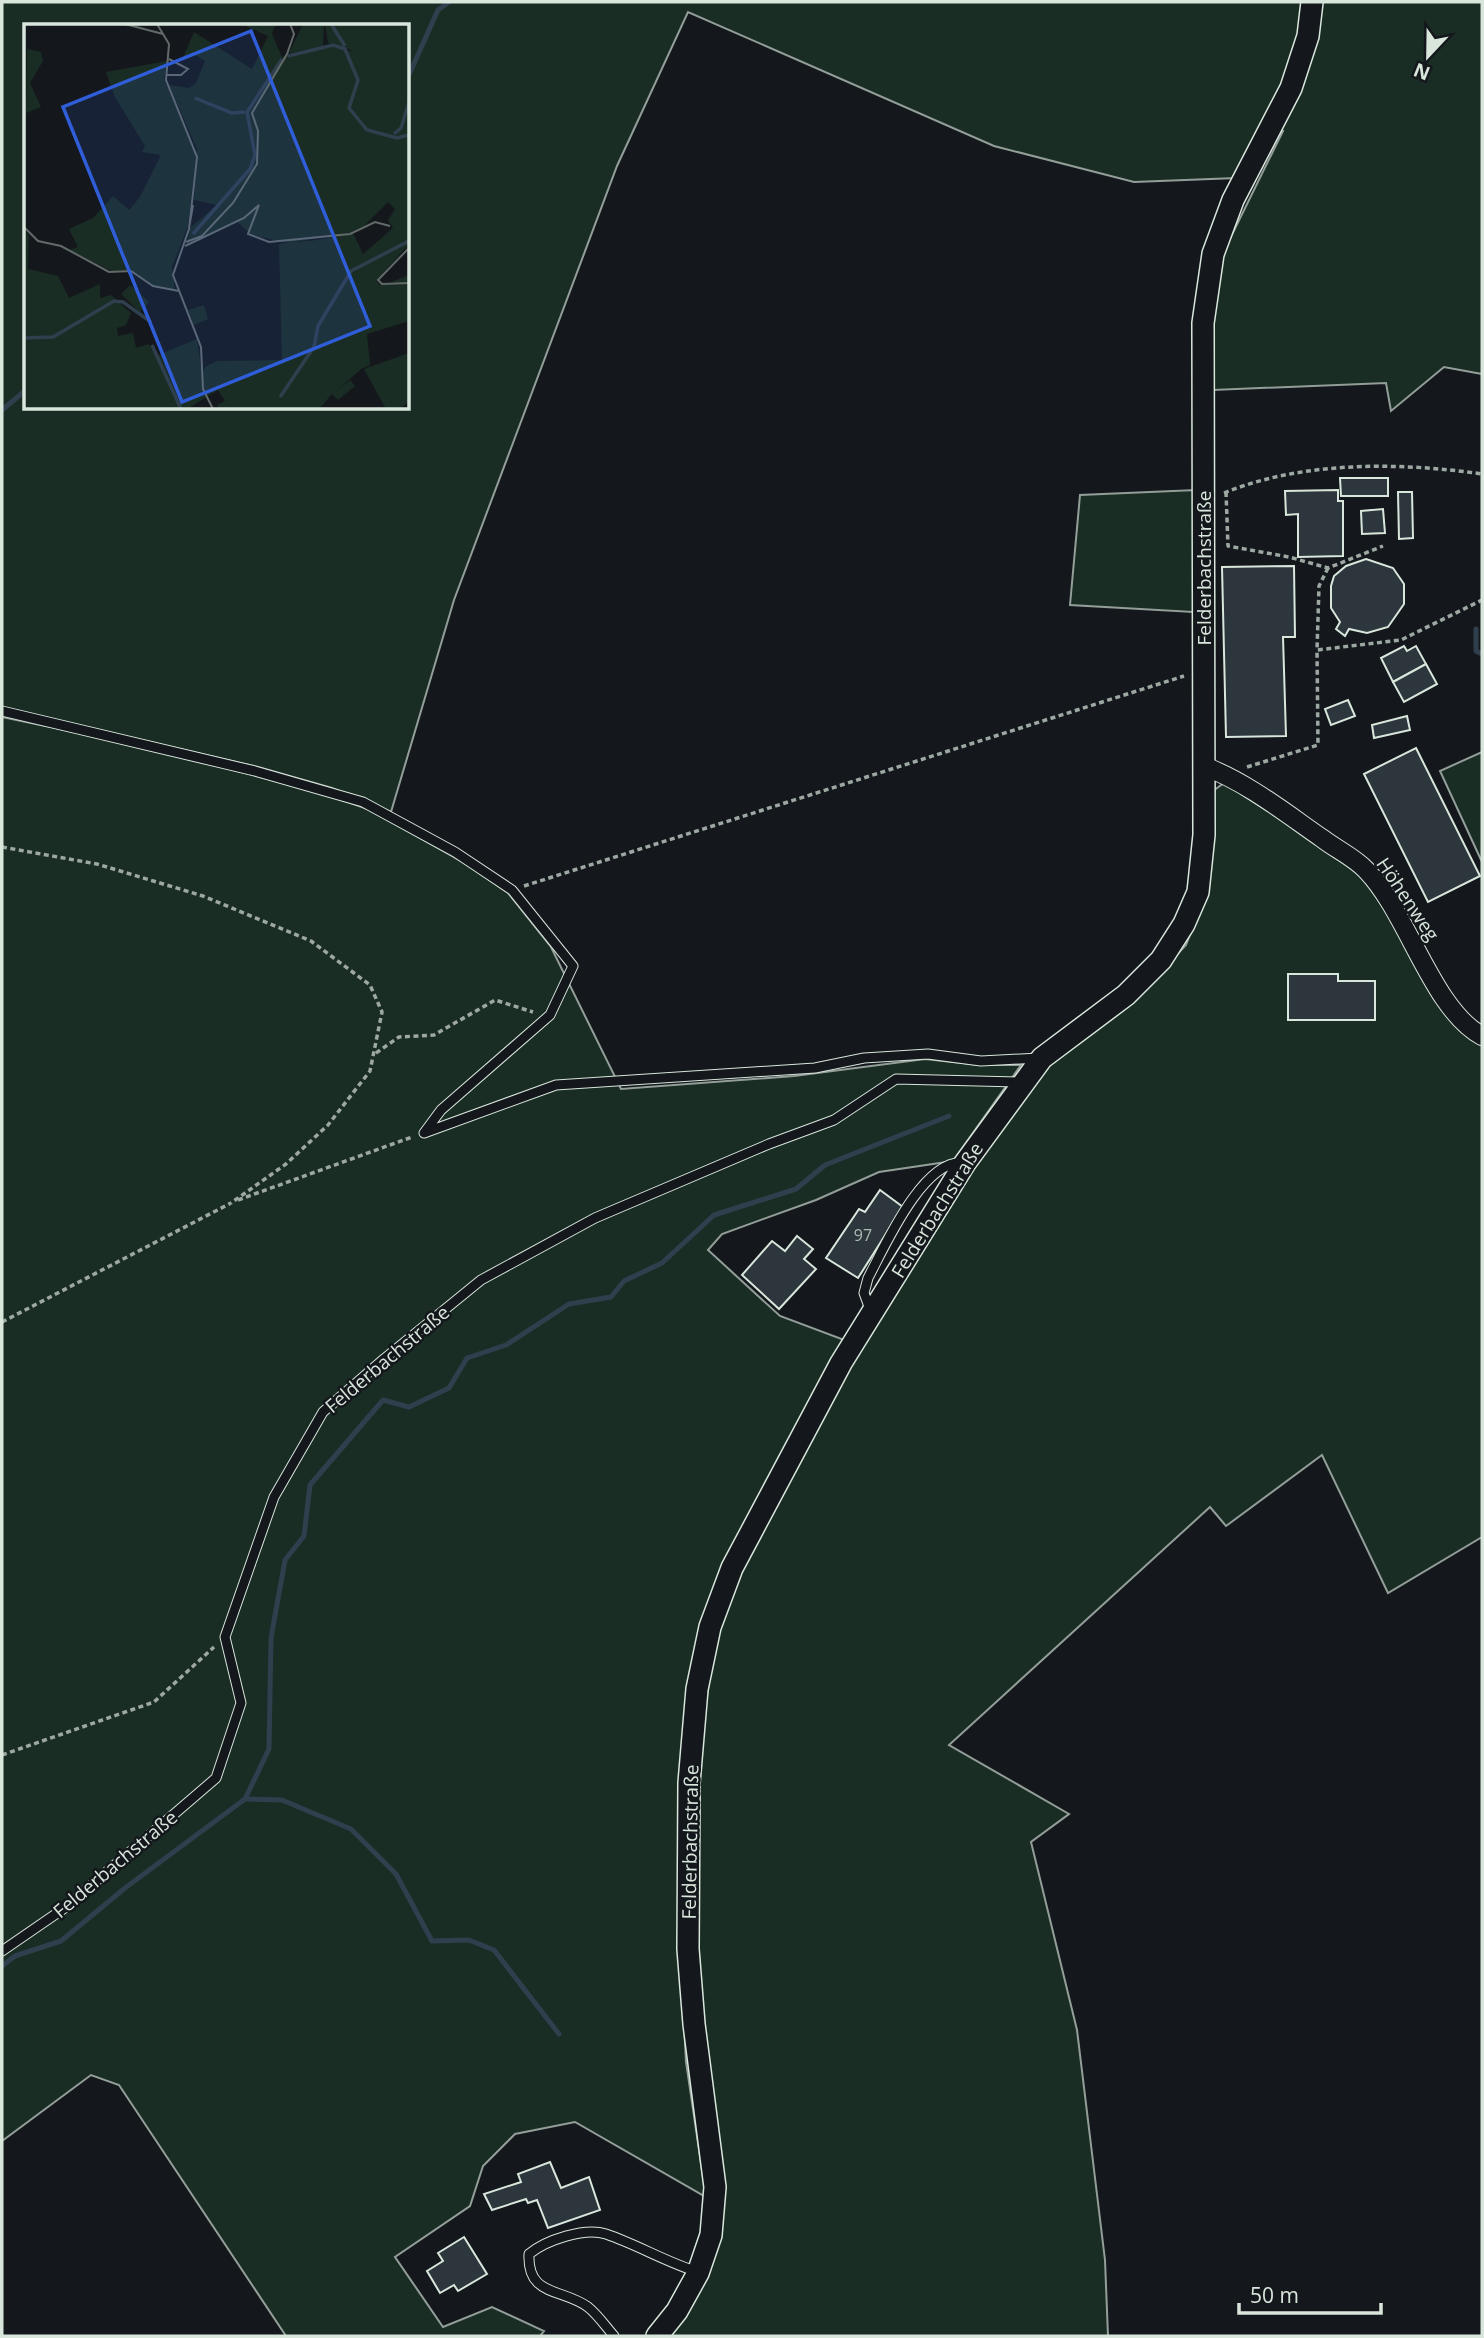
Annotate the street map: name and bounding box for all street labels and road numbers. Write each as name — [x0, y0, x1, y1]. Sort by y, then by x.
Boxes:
street label: Felderbachstraße — [1191, 491, 1217, 645]
street label: Höhenweg — [1371, 852, 1445, 946]
street label: Felderbachstraße — [885, 1137, 989, 1283]
street label: Felderbachstraße — [319, 1299, 455, 1419]
street label: Felderbachstraße — [676, 1764, 704, 1920]
street label: Felderbachstraße — [47, 1804, 183, 1924]

